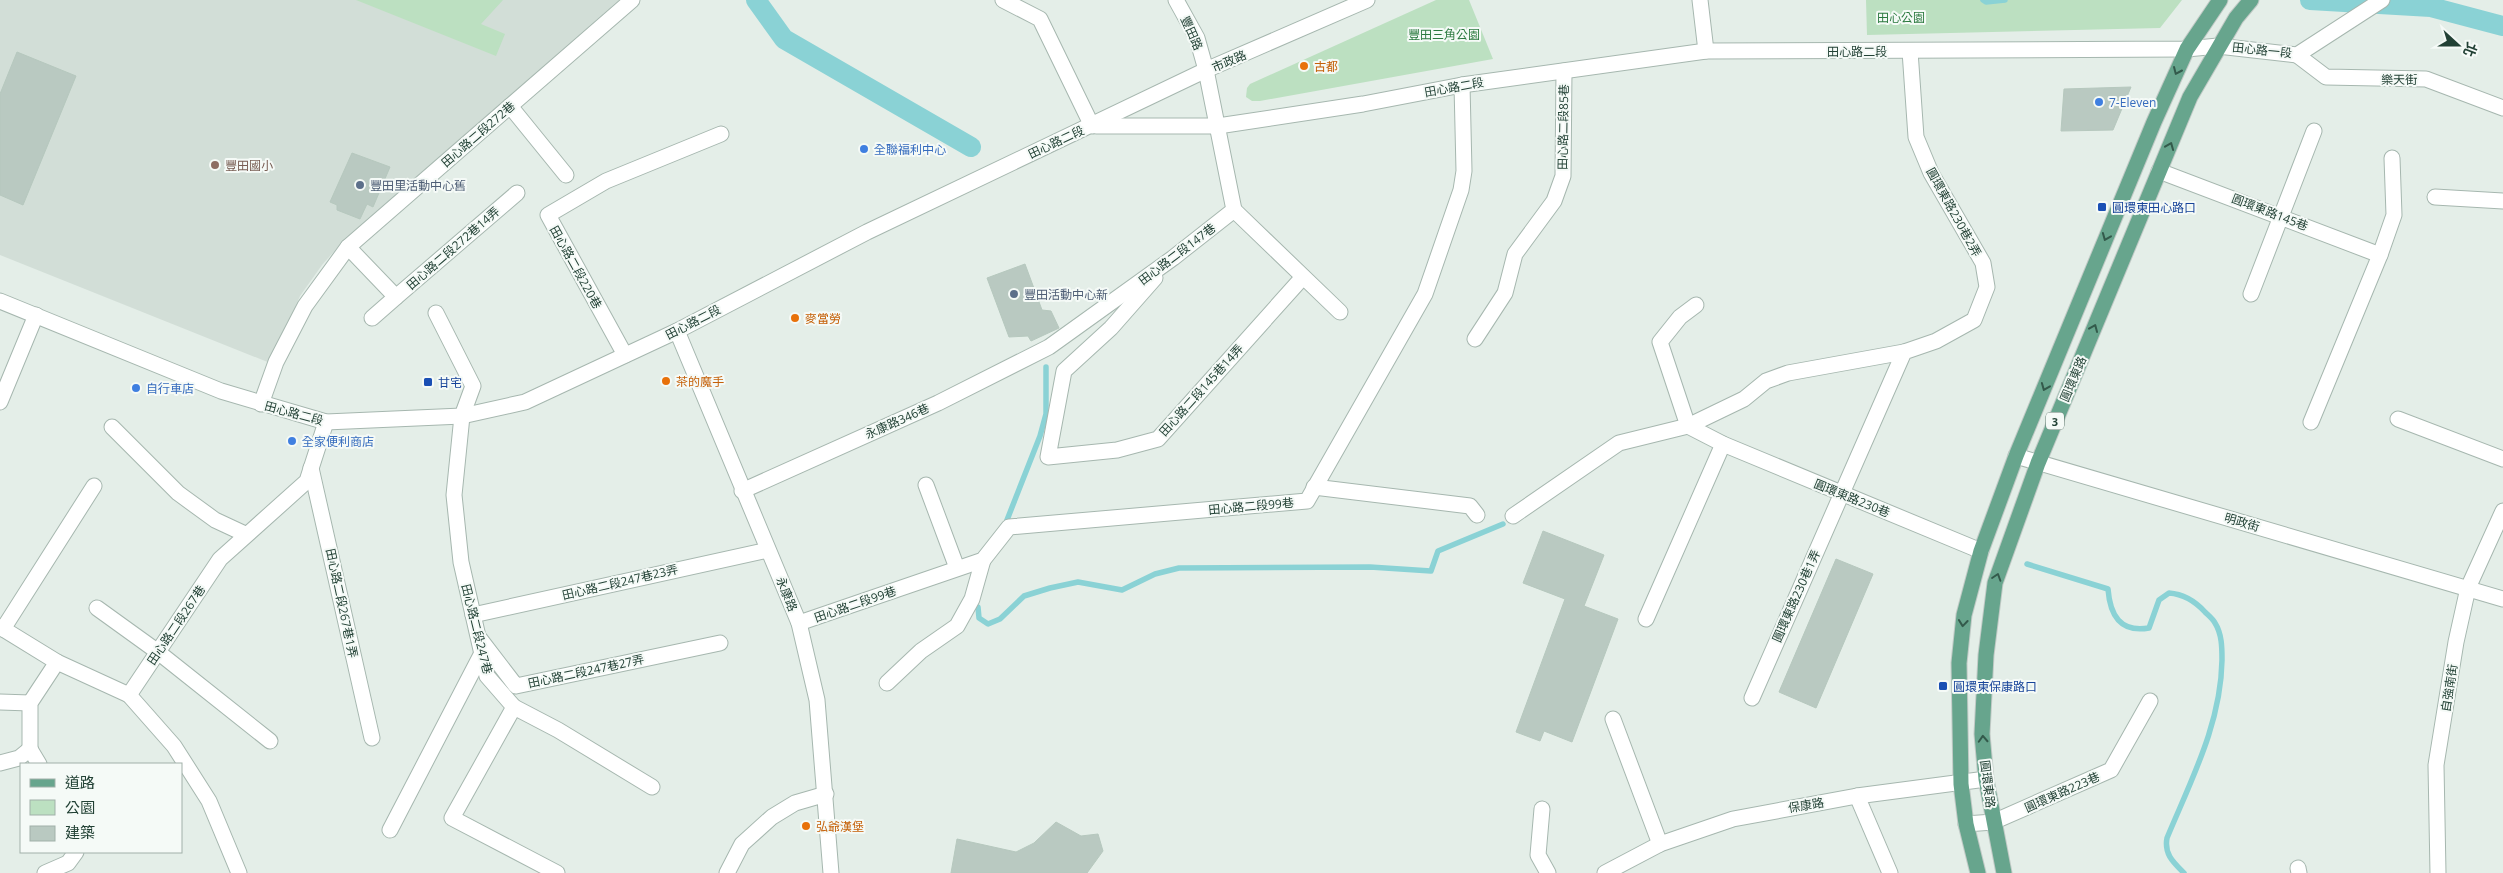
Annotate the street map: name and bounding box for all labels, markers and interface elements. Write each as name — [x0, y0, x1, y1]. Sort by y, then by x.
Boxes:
park label: 田心公園 — [1877, 9, 1925, 26]
street label: 豐田路 — [1177, 13, 1207, 53]
north arrow — [2433, 20, 2483, 70]
park label: 豐田三角公園 — [1408, 26, 1480, 43]
street label: 田心路一段 — [2231, 38, 2293, 62]
text: 北 — [2459, 40, 2482, 60]
street label: 田心路二段 — [1827, 43, 1887, 60]
street label: 市政路 — [1209, 46, 1249, 76]
place label: 古都 — [1314, 58, 1338, 75]
marker: 古都 — [1298, 60, 1310, 72]
one-way arrow — [2172, 66, 2183, 75]
street label: 樂天街 — [2381, 71, 2417, 88]
street label: 田心路二段 — [1423, 73, 1485, 101]
street label: 田心路二段85巷 — [1554, 84, 1572, 170]
place label: 7-Eleven — [2109, 94, 2156, 111]
marker: 7-Eleven — [2093, 96, 2105, 108]
street label: 田心路二段272巷 — [437, 97, 519, 171]
street label: 田心路二段 — [1025, 122, 1087, 162]
place label: 全聯福利中心 — [874, 141, 946, 158]
one-way arrow — [2164, 142, 2174, 150]
marker: 全聯福利中心 — [858, 143, 870, 155]
place label: 豐田國小 — [225, 157, 273, 174]
marker: 豐田國小 — [209, 159, 221, 171]
street label: 圓環東路230巷2弄 — [1922, 164, 1986, 260]
place label: 豐田里活動中心舊 — [370, 177, 466, 194]
marker: 豐田里活動中心舊 — [354, 179, 366, 191]
street label: 圓環東路145巷 — [2229, 190, 2311, 234]
place label: 圓環東田心路口 — [2112, 199, 2196, 216]
marker: 圓環東田心路口 — [2096, 201, 2108, 213]
street label: 田心路二段272巷14弄 — [403, 203, 503, 293]
street label: 田心路二段147巷 — [1135, 219, 1219, 289]
street label: 田心路二段220巷 — [546, 222, 606, 312]
one-way arrow — [2102, 232, 2113, 241]
place label: 豐田活動中心新 — [1024, 286, 1108, 303]
marker: 豐田活動中心新 — [1008, 288, 1020, 300]
street label: 田心路二段 — [662, 301, 724, 343]
place label: 麥當勞 — [805, 310, 841, 327]
marker: 麥當勞 — [789, 312, 801, 324]
one-way arrow — [2087, 324, 2098, 333]
street label: 田心路二段145巷14弄 — [1155, 340, 1247, 440]
street label: 圓環東路 — [2056, 354, 2090, 404]
place label: 茶的魔手 — [676, 373, 724, 390]
place label: 甘宅 — [438, 374, 462, 391]
marker: 茶的魔手 — [660, 375, 672, 387]
marker: 甘宅 — [422, 376, 434, 388]
place label: 自行車店 — [146, 380, 194, 397]
marker: 自行車店 — [130, 382, 142, 394]
one-way arrow — [2040, 382, 2051, 391]
street label: 田心路二段 — [263, 397, 325, 429]
street label: 永康路346巷 — [862, 399, 932, 443]
road number: 3 — [2046, 412, 2064, 430]
place label: 全家便利商店 — [302, 433, 374, 450]
marker: 全家便利商店 — [286, 435, 298, 447]
street label: 圓環東路230巷 — [1811, 475, 1893, 521]
street label: 田心路二段99巷 — [1208, 494, 1294, 518]
street label: 明政街 — [2222, 509, 2262, 535]
street label: 田心路二段267巷1弄 — [322, 547, 362, 659]
street label: 圓環東路230巷1弄 — [1768, 547, 1824, 645]
street label: 田心路二段247巷23弄 — [560, 560, 680, 604]
street label: 永康路 — [772, 574, 802, 614]
one-way arrow — [1991, 574, 2001, 582]
street label: 田心路二段267巷 — [143, 582, 209, 668]
street label: 田心路二段247巷 — [458, 582, 496, 676]
street label: 田心路二段99巷 — [812, 582, 898, 626]
one-way arrow — [1958, 619, 1969, 627]
street label: 田心路二段247巷27弄 — [526, 650, 646, 692]
street label: 自強南街 — [2437, 663, 2461, 713]
place label: 圓環東保康路口 — [1953, 678, 2037, 695]
marker: 圓環東保康路口 — [1937, 680, 1949, 692]
one-way arrow — [1978, 734, 1989, 742]
street label: 圓環東路 — [1977, 759, 1999, 809]
legend — [20, 763, 182, 853]
street label: 圓環東路223巷 — [2022, 768, 2102, 816]
text: 道路 — [65, 772, 95, 792]
street label: 保康路 — [1787, 794, 1825, 816]
text: 公園 — [65, 797, 95, 817]
place label: 弘爺漢堡 — [816, 818, 864, 835]
marker: 弘爺漢堡 — [800, 820, 812, 832]
text: 建築 — [65, 822, 95, 842]

